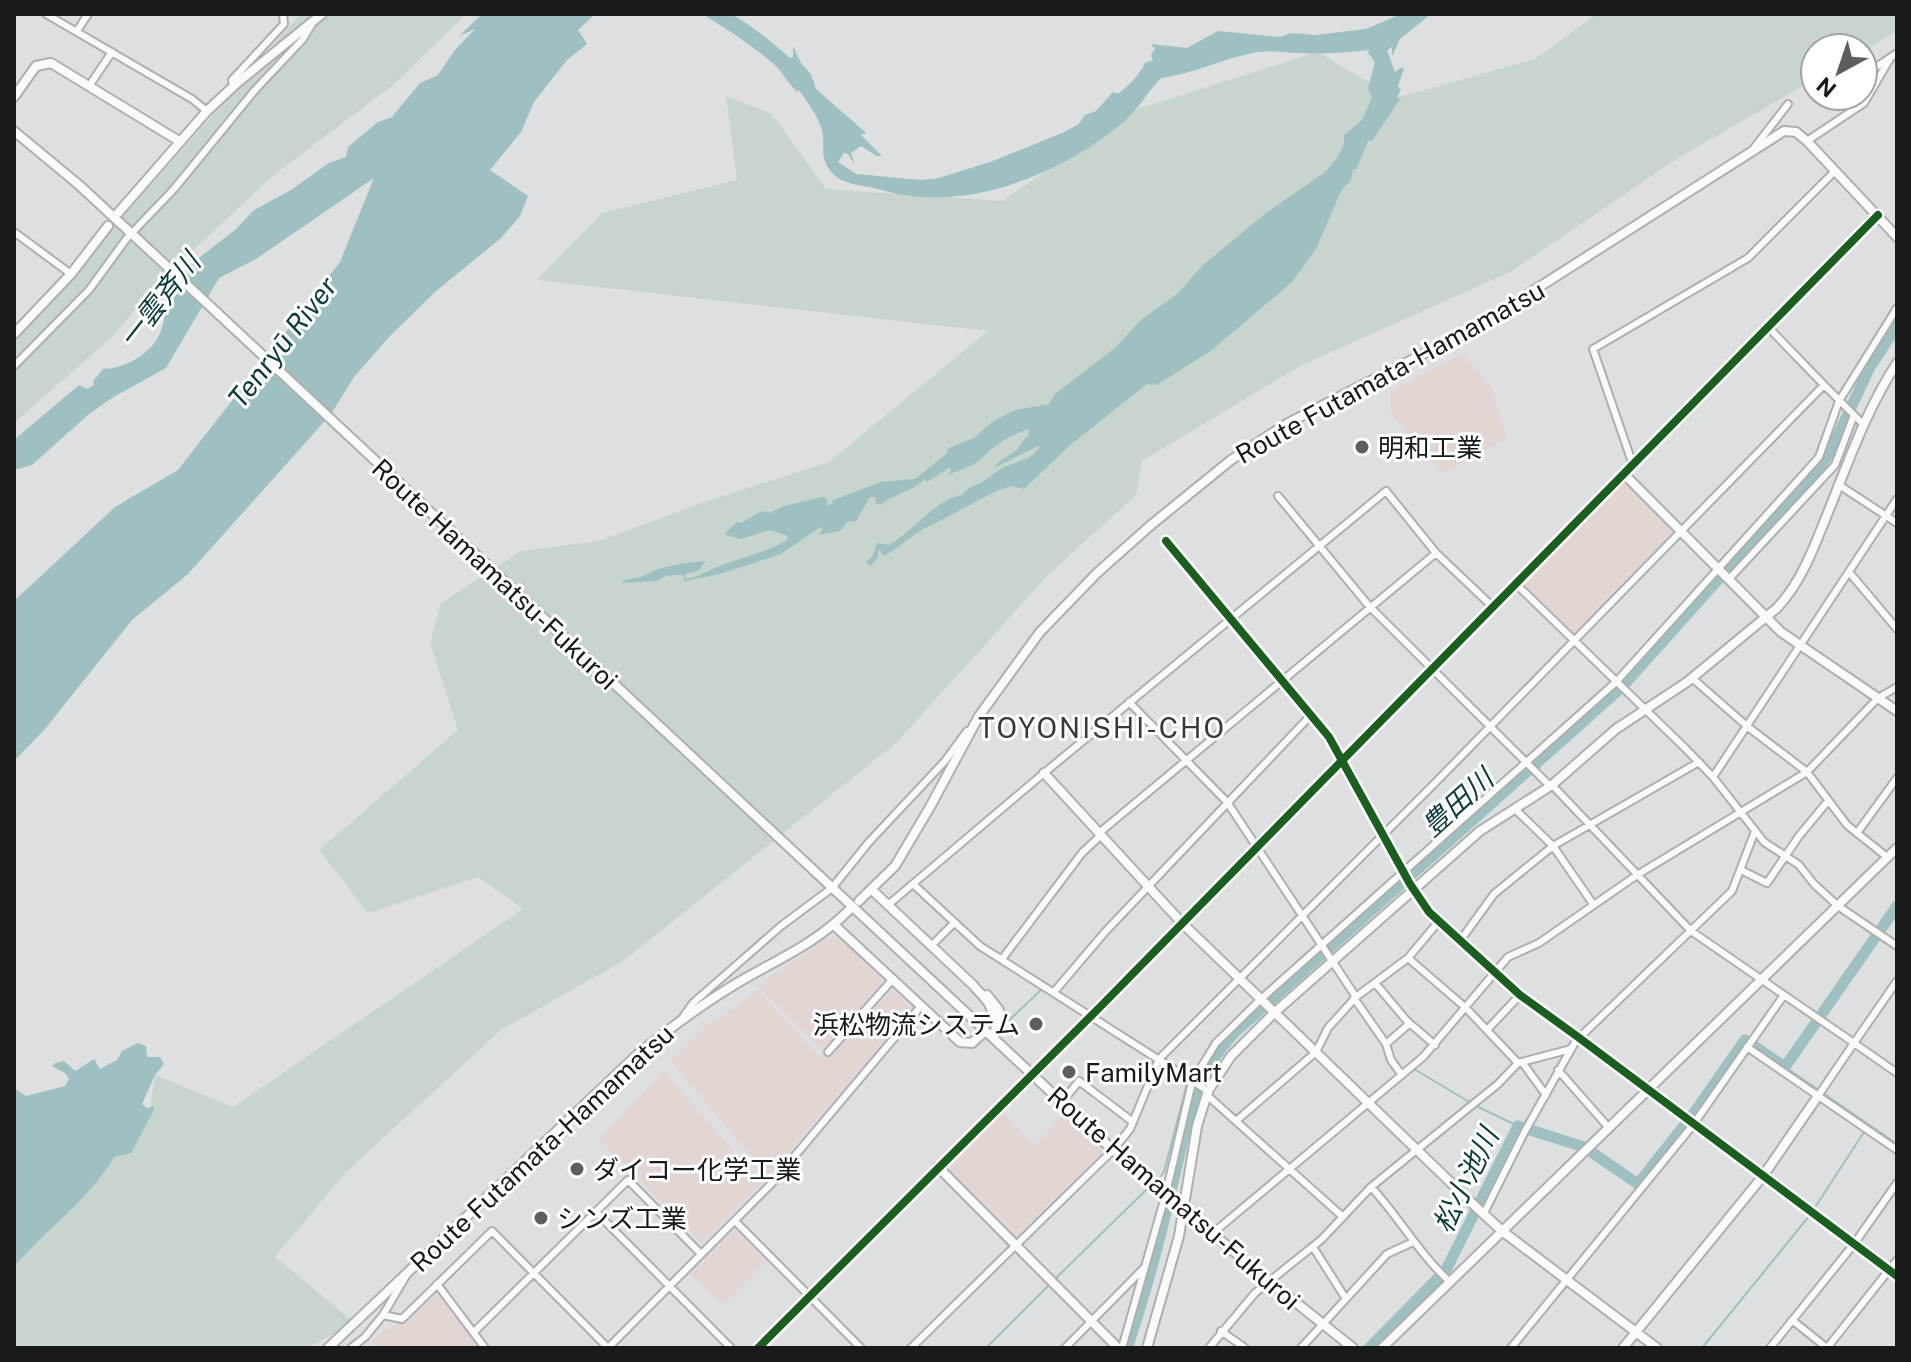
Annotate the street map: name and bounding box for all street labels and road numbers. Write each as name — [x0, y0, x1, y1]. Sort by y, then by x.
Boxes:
street label: Route Futamata-Hamamatsu — [1230, 274, 1550, 470]
street label: Route Hamamatsu-Fukuroi — [366, 452, 624, 696]
street label: Route Futamata-Hamamatsu — [404, 1018, 680, 1278]
street label: Route Hamamatsu-Fukuroi — [1042, 1080, 1306, 1316]

